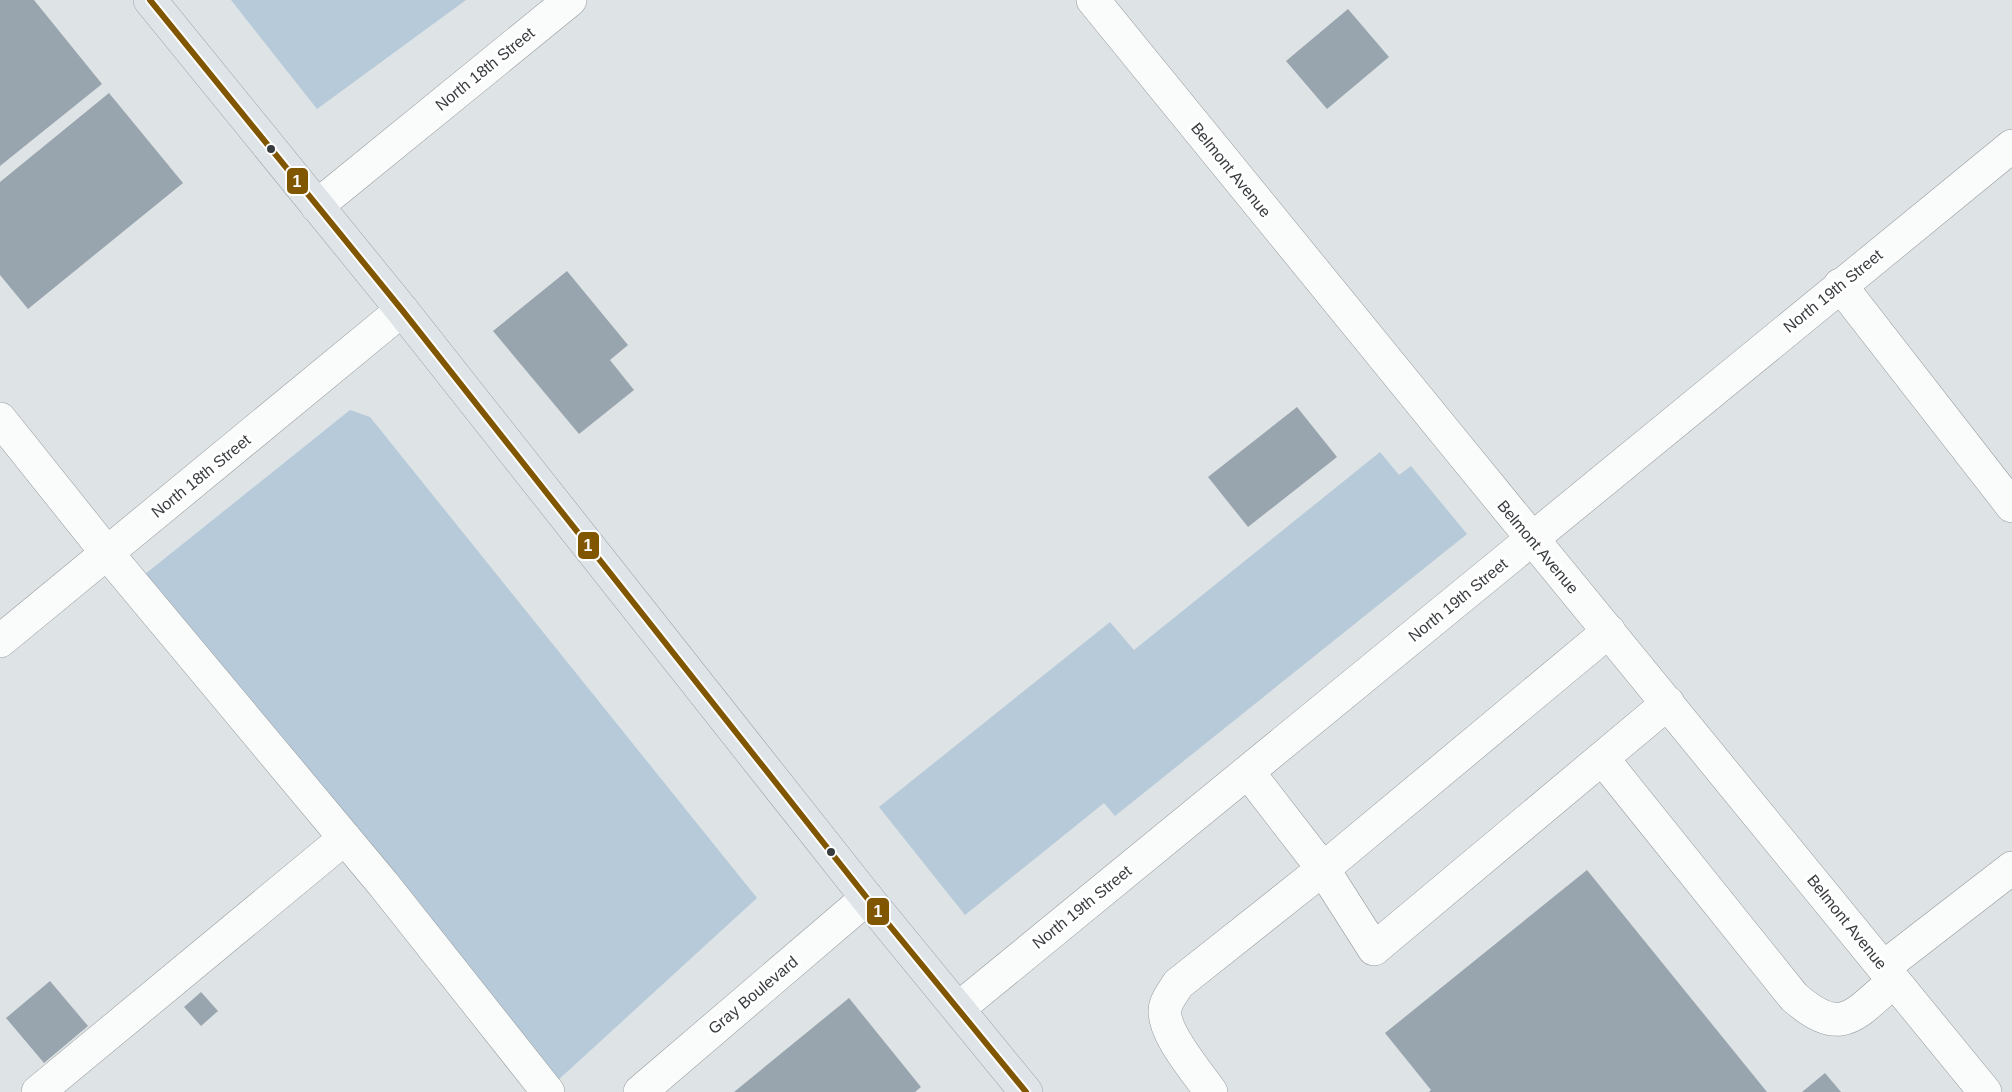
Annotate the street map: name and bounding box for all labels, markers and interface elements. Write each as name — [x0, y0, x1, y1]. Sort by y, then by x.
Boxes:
street label: North 18th Street — [432, 24, 538, 114]
street label: Belmont Avenue — [1188, 119, 1274, 221]
unlabelled marker — [265, 143, 277, 155]
line badge: 1 — [286, 167, 309, 195]
text: 1 — [293, 173, 302, 190]
street label: North 19th Street — [1780, 246, 1886, 336]
street label: North 18th Street — [148, 431, 254, 521]
street label: Belmont Avenue — [1494, 497, 1582, 597]
line badge: 1 — [577, 531, 600, 560]
text: 1 — [584, 537, 593, 554]
street label: North 19th Street — [1405, 555, 1511, 645]
unlabelled marker — [825, 846, 837, 858]
street label: North 19th Street — [1029, 862, 1135, 952]
street label: Belmont Avenue — [1804, 871, 1890, 973]
line badge: 1 — [866, 897, 890, 926]
text: 1 — [874, 903, 883, 920]
street label: Gray Boulevard — [705, 953, 801, 1037]

